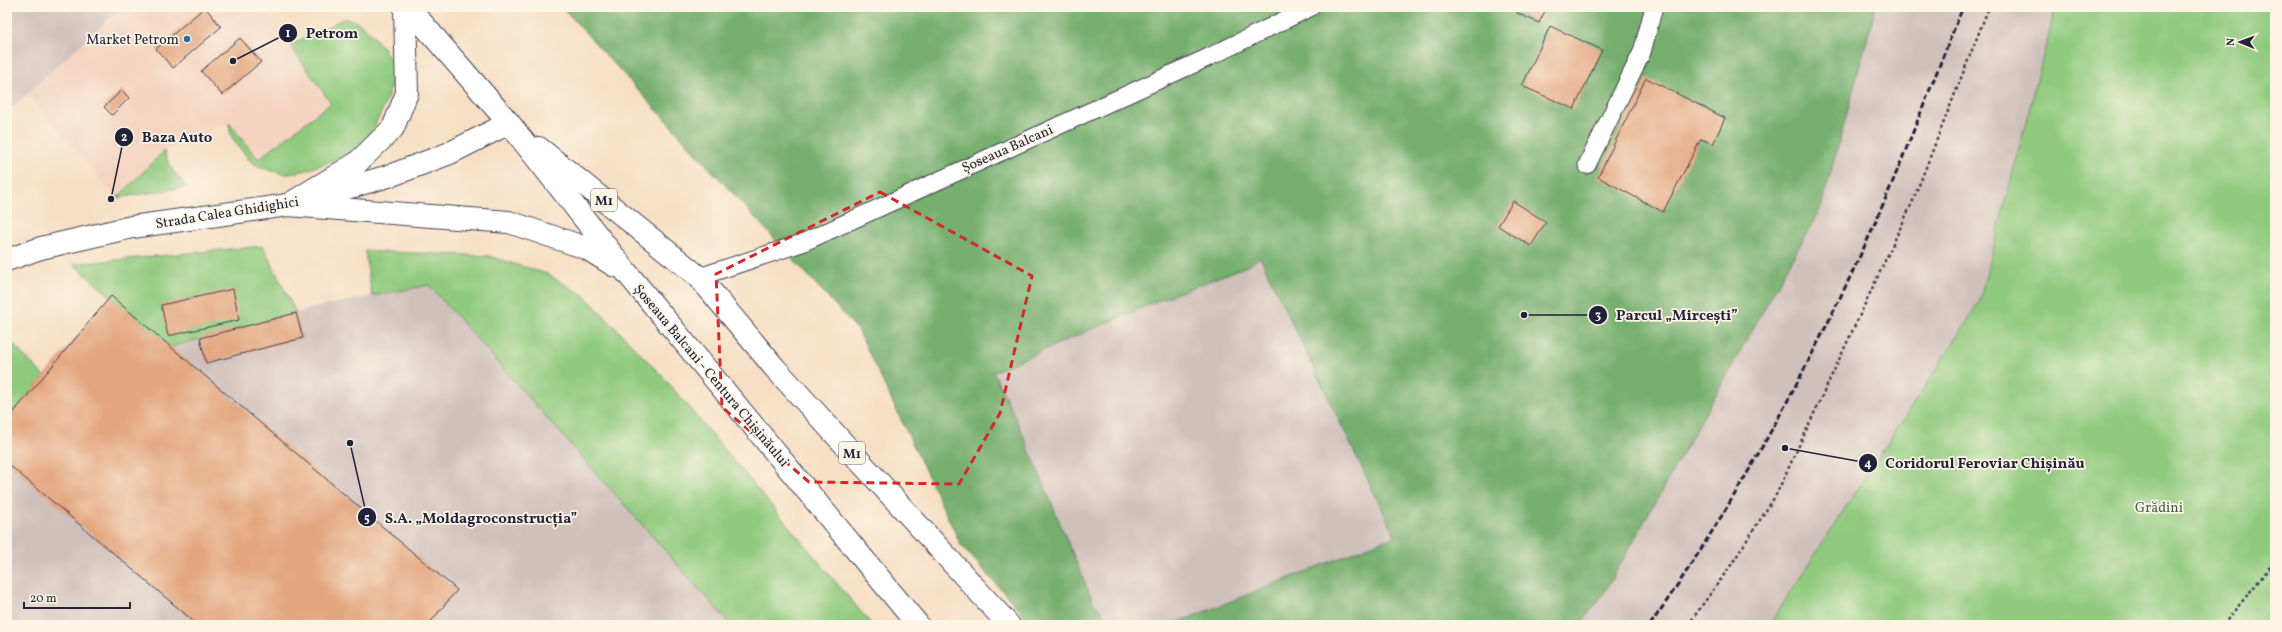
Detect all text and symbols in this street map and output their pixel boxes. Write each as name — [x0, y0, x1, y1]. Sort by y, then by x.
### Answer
callout: Petrom — [278, 19, 366, 46]
north arrow — [2220, 22, 2260, 62]
text: Petrom — [306, 24, 359, 45]
text: 1 — [286, 26, 291, 42]
place label: Market Petrom — [86, 31, 179, 50]
marker: Market Petrom — [182, 34, 192, 44]
text: N — [2224, 38, 2239, 46]
street label: Șoseaua Balcani — [959, 121, 1056, 178]
callout: Baza Auto — [114, 124, 220, 151]
text: Baza Auto — [142, 128, 213, 149]
text: 2 — [121, 130, 127, 146]
road number: M1 — [591, 189, 617, 211]
street label: Strada Calea Ghidighici — [154, 193, 300, 234]
street label: Șoseaua Balcani - Centura Chișinăului — [629, 281, 793, 471]
callout: Parcul „Mircești” — [1588, 301, 1746, 328]
text: Parcul „Mircești” — [1616, 306, 1738, 327]
text: 3 — [1595, 308, 1601, 324]
road number: M1 — [839, 442, 865, 464]
callout: Coridorul Feroviar Chișinău — [1858, 449, 2093, 476]
text: Coridorul Feroviar Chișinău — [1885, 454, 2085, 475]
text: 4 — [1864, 456, 1872, 472]
park label: Grădini — [2135, 499, 2183, 518]
callout: S.A. „Moldagroconstrucția” — [357, 504, 585, 531]
text: S.A. „Moldagroconstrucția” — [385, 509, 577, 530]
text: 5 — [364, 511, 370, 527]
scale bar — [24, 584, 130, 610]
text: 20 m — [30, 591, 57, 607]

